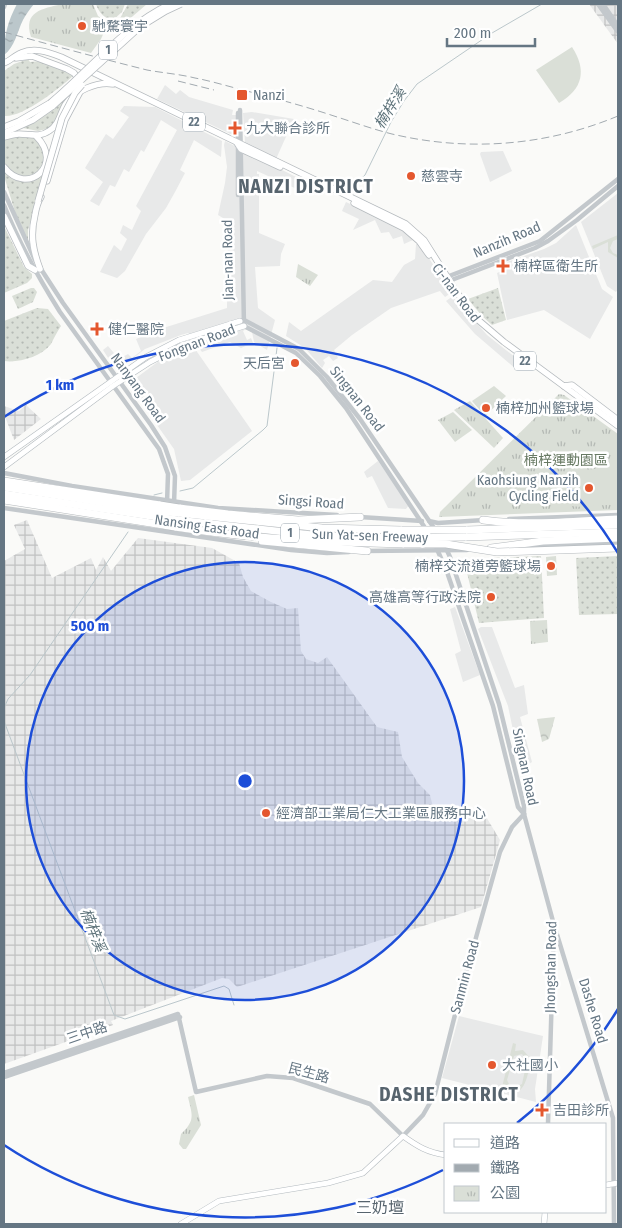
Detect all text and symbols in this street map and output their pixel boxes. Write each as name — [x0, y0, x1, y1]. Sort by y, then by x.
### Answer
scale bar — [447, 15, 534, 47]
place label: 馳騖寰宇 — [92, 18, 148, 35]
marker: 馳騖寰宇 — [76, 20, 88, 32]
text: 200 m — [454, 24, 491, 42]
road number: 1 — [99, 40, 117, 60]
water label: 楠梓溪 — [370, 82, 411, 132]
place label: Nanzi — [253, 87, 285, 104]
marker: Nanzi — [235, 88, 249, 102]
road number: 22 — [183, 112, 205, 132]
place label: 九大聯合診所 — [246, 120, 330, 137]
marker: 九大聯合診所 — [228, 121, 242, 135]
place label: 慈雲寺 — [421, 168, 463, 185]
marker: 慈雲寺 — [405, 170, 417, 182]
district label: NANZI DISTRICT — [238, 175, 374, 198]
street label: Nanzih Road — [471, 218, 543, 262]
street label: Jian-nan Road — [219, 220, 237, 300]
place label: 楠梓區衛生所 — [514, 258, 598, 275]
marker: 楠梓區衛生所 — [496, 259, 510, 273]
street label: Ci-nan Road — [428, 260, 484, 326]
place label: 健仁醫院 — [108, 321, 164, 338]
street label: Fongnan Road — [156, 321, 238, 365]
marker: 健仁醫院 — [90, 322, 104, 336]
street label: Nanyang Road — [107, 350, 169, 426]
road number: 22 — [514, 352, 536, 371]
place label: 天后宮 — [243, 355, 285, 372]
marker: 天后宮 — [289, 357, 301, 369]
street label: Singnan Road — [326, 363, 388, 435]
text: 1 km — [46, 376, 74, 394]
place label: 楠梓加州籃球場 — [496, 400, 594, 417]
marker: 楠梓加州籃球場 — [480, 402, 492, 414]
park label: 楠梓運動園區 — [524, 452, 608, 469]
place label: Kaohsiung Nanzih Cycling Field — [477, 472, 579, 505]
marker: Kaohsiung Nanzih Cycling Field — [583, 482, 595, 494]
street label: Singsi Road — [277, 491, 345, 513]
street label: Nansing East Road — [154, 511, 260, 543]
road number: 1 — [281, 524, 299, 542]
street label: Sun Yat-sen Freeway — [312, 525, 429, 547]
place label: 楠梓交流道旁籃球場 — [415, 558, 541, 575]
marker: 楠梓交流道旁籃球場 — [545, 560, 557, 572]
place label: 高雄高等行政法院 — [369, 589, 481, 606]
marker: 高雄高等行政法院 — [485, 591, 497, 603]
text: 500 m — [71, 617, 109, 635]
street label: Singnan Road — [509, 727, 541, 807]
centre of rings — [236, 772, 254, 790]
place label: 經濟部工業局仁大工業區服務中心 — [276, 805, 486, 822]
marker: 經濟部工業局仁大工業區服務中心 — [260, 807, 272, 819]
water label: 楠梓溪 — [77, 906, 110, 956]
street label: Jhongshan Road — [542, 921, 560, 1013]
street label: Sanmin Road — [447, 938, 483, 1016]
street label: Dashe Road — [575, 976, 611, 1046]
street label: 三中路 — [64, 1018, 110, 1048]
place label: 大社國小 — [502, 1057, 558, 1074]
street label: 民生路 — [287, 1059, 331, 1087]
marker: 大社國小 — [486, 1059, 498, 1071]
district label: DASHE DISTRICT — [379, 1083, 519, 1106]
place label: 吉田診所 — [553, 1102, 609, 1119]
marker: 吉田診所 — [535, 1103, 549, 1117]
legend — [444, 1123, 607, 1213]
text: 道路 — [490, 1134, 520, 1152]
text: 鐵路 — [490, 1159, 520, 1177]
text: 公園 — [490, 1184, 520, 1202]
district label: 三奶壇 — [356, 1198, 404, 1217]

